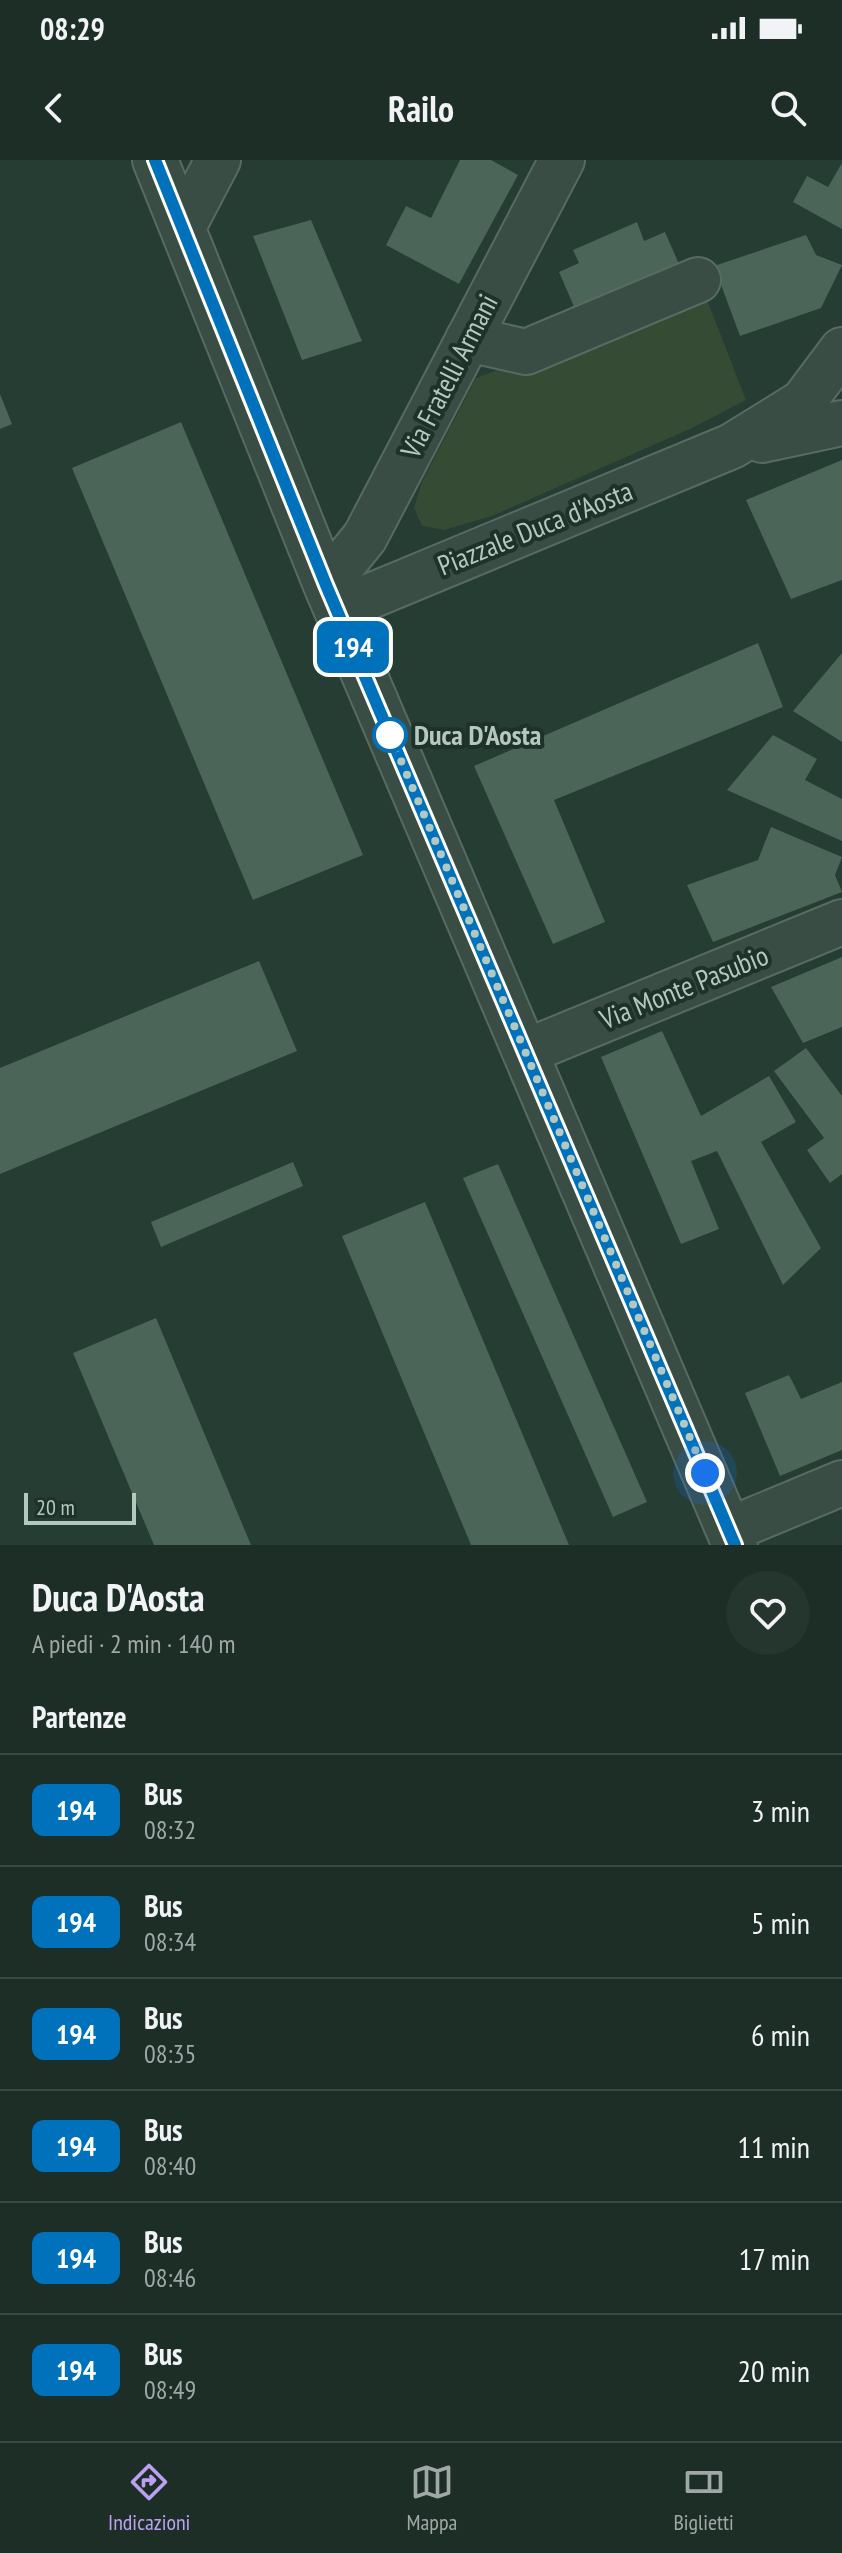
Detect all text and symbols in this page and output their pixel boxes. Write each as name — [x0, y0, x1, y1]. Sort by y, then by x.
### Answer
text: 08:29 — [40, 9, 105, 48]
text: Railo — [388, 85, 454, 132]
icon: back — [32, 86, 76, 130]
icon: search — [766, 86, 810, 130]
street label: Via Fratelli Armani — [391, 288, 506, 465]
street label: Piazzale Duca d'Aosta — [432, 472, 638, 583]
line badge: 194 — [307, 621, 399, 673]
text: 194 — [333, 628, 373, 665]
place label: Duca D'Aosta — [414, 716, 541, 753]
marker: Duca D'Aosta — [373, 718, 407, 752]
street label: Via Monte Pasubio — [593, 936, 773, 1037]
your location — [685, 1453, 725, 1493]
scale bar — [24, 1489, 136, 1525]
text: 20 m — [36, 1493, 75, 1521]
button: heart — [726, 1571, 810, 1655]
text: Duca D'Aosta — [32, 1572, 205, 1621]
text: A piedi · 2 min · 140 m — [32, 1627, 235, 1660]
text: Partenze — [32, 1697, 127, 1736]
text: Bus — [144, 1774, 183, 1813]
text: 194 — [56, 1791, 96, 1828]
text: 3 min — [751, 1791, 810, 1830]
text: 08:32 — [144, 1813, 196, 1846]
text: Bus — [144, 1886, 183, 1925]
text: 194 — [56, 1903, 96, 1940]
text: 5 min — [751, 1903, 810, 1942]
text: 08:34 — [144, 1925, 196, 1958]
text: Bus — [144, 1998, 183, 2037]
text: 194 — [56, 2015, 96, 2052]
text: 6 min — [751, 2015, 810, 2054]
text: 08:35 — [144, 2037, 196, 2070]
text: Bus — [144, 2110, 183, 2149]
text: 194 — [56, 2127, 96, 2164]
text: 11 min — [737, 2127, 810, 2166]
text: 08:40 — [144, 2149, 196, 2182]
text: Bus — [144, 2222, 183, 2261]
text: 194 — [56, 2239, 96, 2276]
text: 17 min — [739, 2239, 810, 2278]
text: 08:46 — [144, 2261, 196, 2294]
text: Bus — [144, 2334, 183, 2373]
text: 194 — [56, 2351, 96, 2388]
text: 20 min — [737, 2351, 810, 2390]
text: 08:49 — [144, 2373, 196, 2406]
tab: Indicazioni — [108, 2460, 190, 2536]
tab: Mappa — [407, 2460, 457, 2536]
tab: Biglietti — [673, 2460, 734, 2536]

